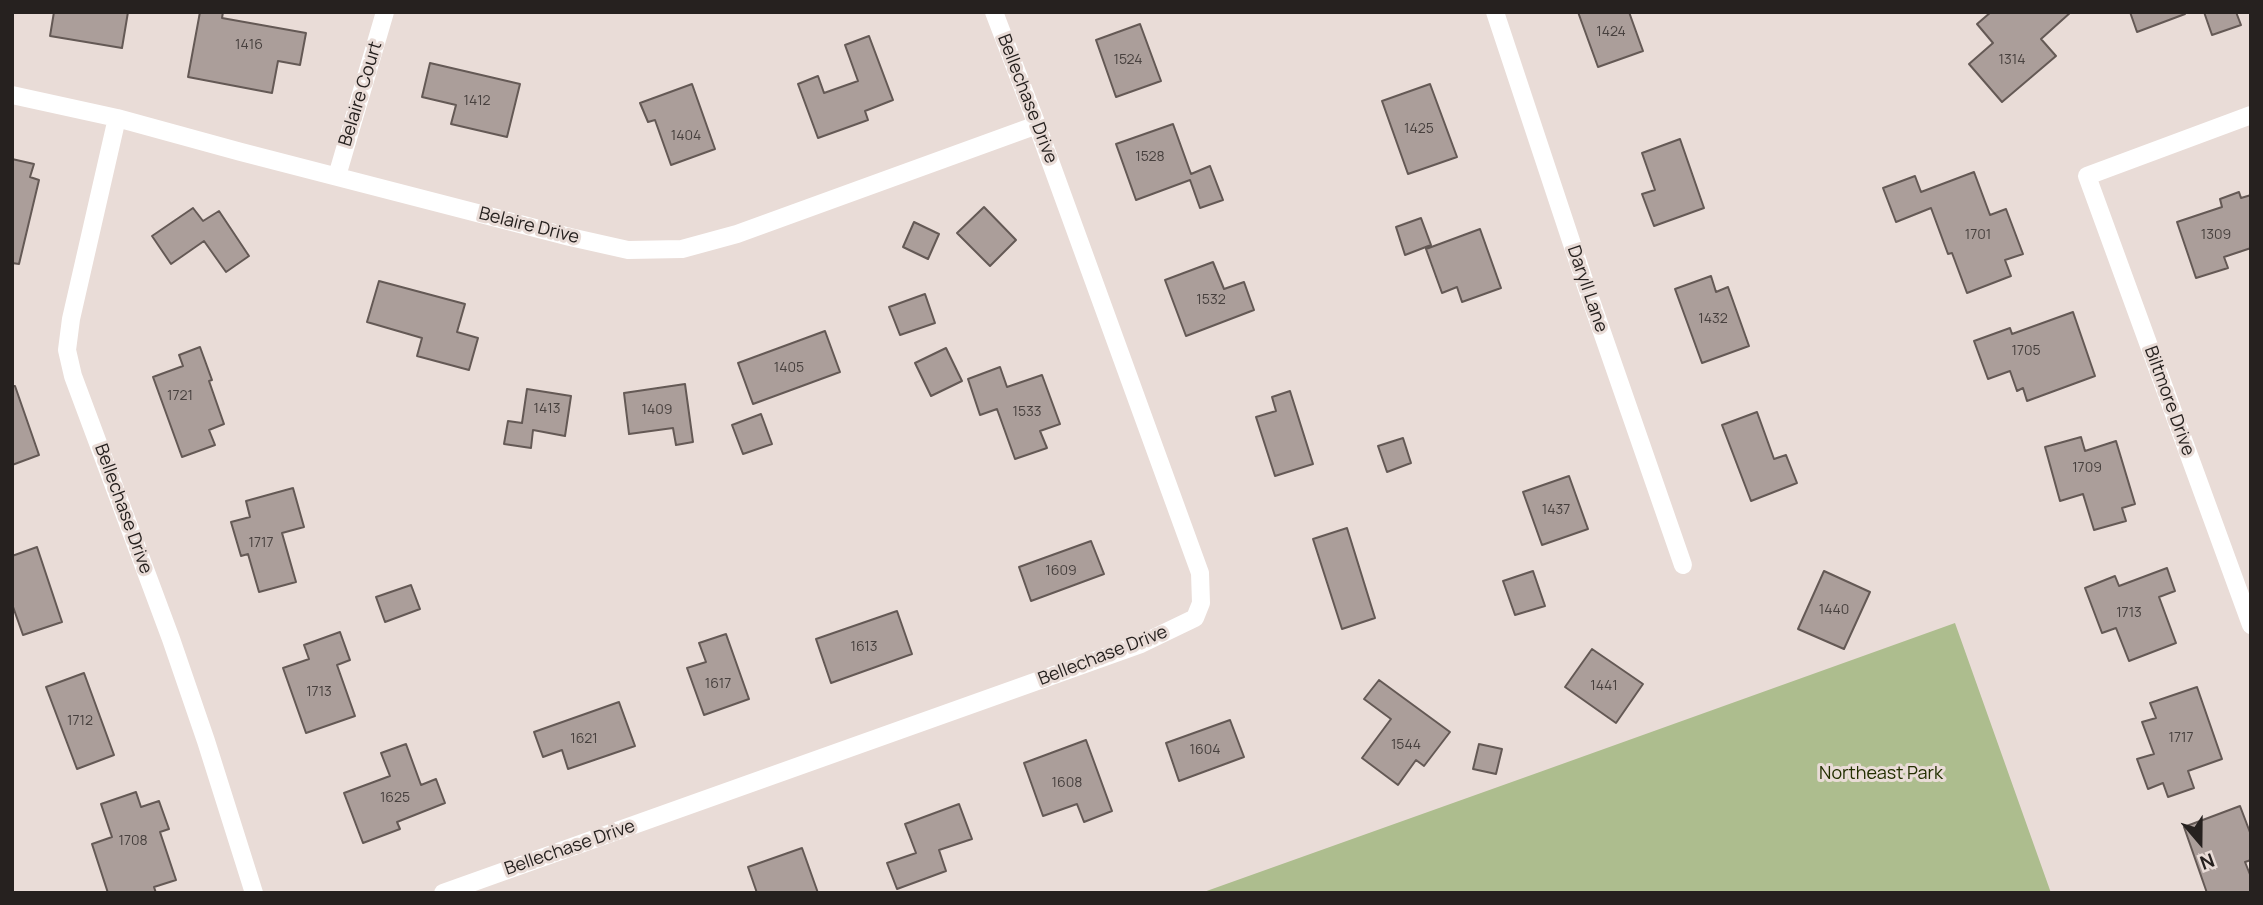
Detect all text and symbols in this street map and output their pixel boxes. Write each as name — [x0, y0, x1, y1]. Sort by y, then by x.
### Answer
house number: 1424 — [1596, 24, 1626, 40]
street label: Bellechase Drive — [992, 31, 1062, 167]
house number: 1416 — [235, 37, 263, 53]
street label: Belaire Court — [335, 39, 387, 149]
house number: 1524 — [1113, 52, 1143, 68]
house number: 1314 — [1999, 52, 2025, 68]
house number: 1412 — [463, 93, 491, 109]
house number: 1425 — [1404, 121, 1434, 137]
house number: 1404 — [671, 128, 701, 144]
house number: 1528 — [1135, 149, 1165, 165]
street label: Belaire Drive — [477, 203, 581, 249]
house number: 1701 — [1965, 227, 1991, 243]
house number: 1309 — [2201, 227, 2231, 243]
street label: Daryll Lane — [1562, 243, 1612, 335]
house number: 1532 — [1196, 292, 1226, 308]
house number: 1432 — [1698, 311, 1728, 327]
house number: 1705 — [2011, 343, 2041, 359]
street label: Biltmore Drive — [2139, 343, 2199, 459]
house number: 1405 — [774, 360, 804, 376]
house number: 1721 — [167, 388, 193, 404]
house number: 1413 — [534, 401, 560, 417]
house number: 1409 — [642, 402, 672, 418]
house number: 1533 — [1012, 404, 1042, 420]
street label: Bellechase Drive — [89, 441, 157, 577]
house number: 1709 — [2072, 460, 2102, 476]
house number: 1437 — [1542, 502, 1570, 518]
house number: 1717 — [249, 535, 273, 551]
house number: 1609 — [1045, 563, 1077, 579]
house number: 1440 — [1819, 602, 1849, 618]
house number: 1713 — [2116, 605, 2142, 621]
street label: Bellechase Drive — [1035, 621, 1171, 691]
house number: 1613 — [850, 639, 878, 655]
house number: 1617 — [705, 676, 731, 692]
house number: 1441 — [1590, 678, 1618, 694]
house number: 1713 — [306, 684, 332, 700]
house number: 1712 — [67, 713, 93, 729]
house number: 1717 — [2169, 730, 2193, 746]
house number: 1621 — [570, 731, 598, 747]
house number: 1544 — [1391, 737, 1421, 753]
house number: 1604 — [1190, 742, 1220, 758]
park label: Northeast Park — [1819, 763, 1943, 785]
house number: 1608 — [1052, 775, 1082, 791]
house number: 1625 — [380, 790, 410, 806]
north arrow — [2165, 807, 2235, 877]
street label: Bellechase Drive — [502, 816, 638, 880]
house number: 1708 — [118, 833, 148, 849]
text: N — [2196, 847, 2218, 876]

